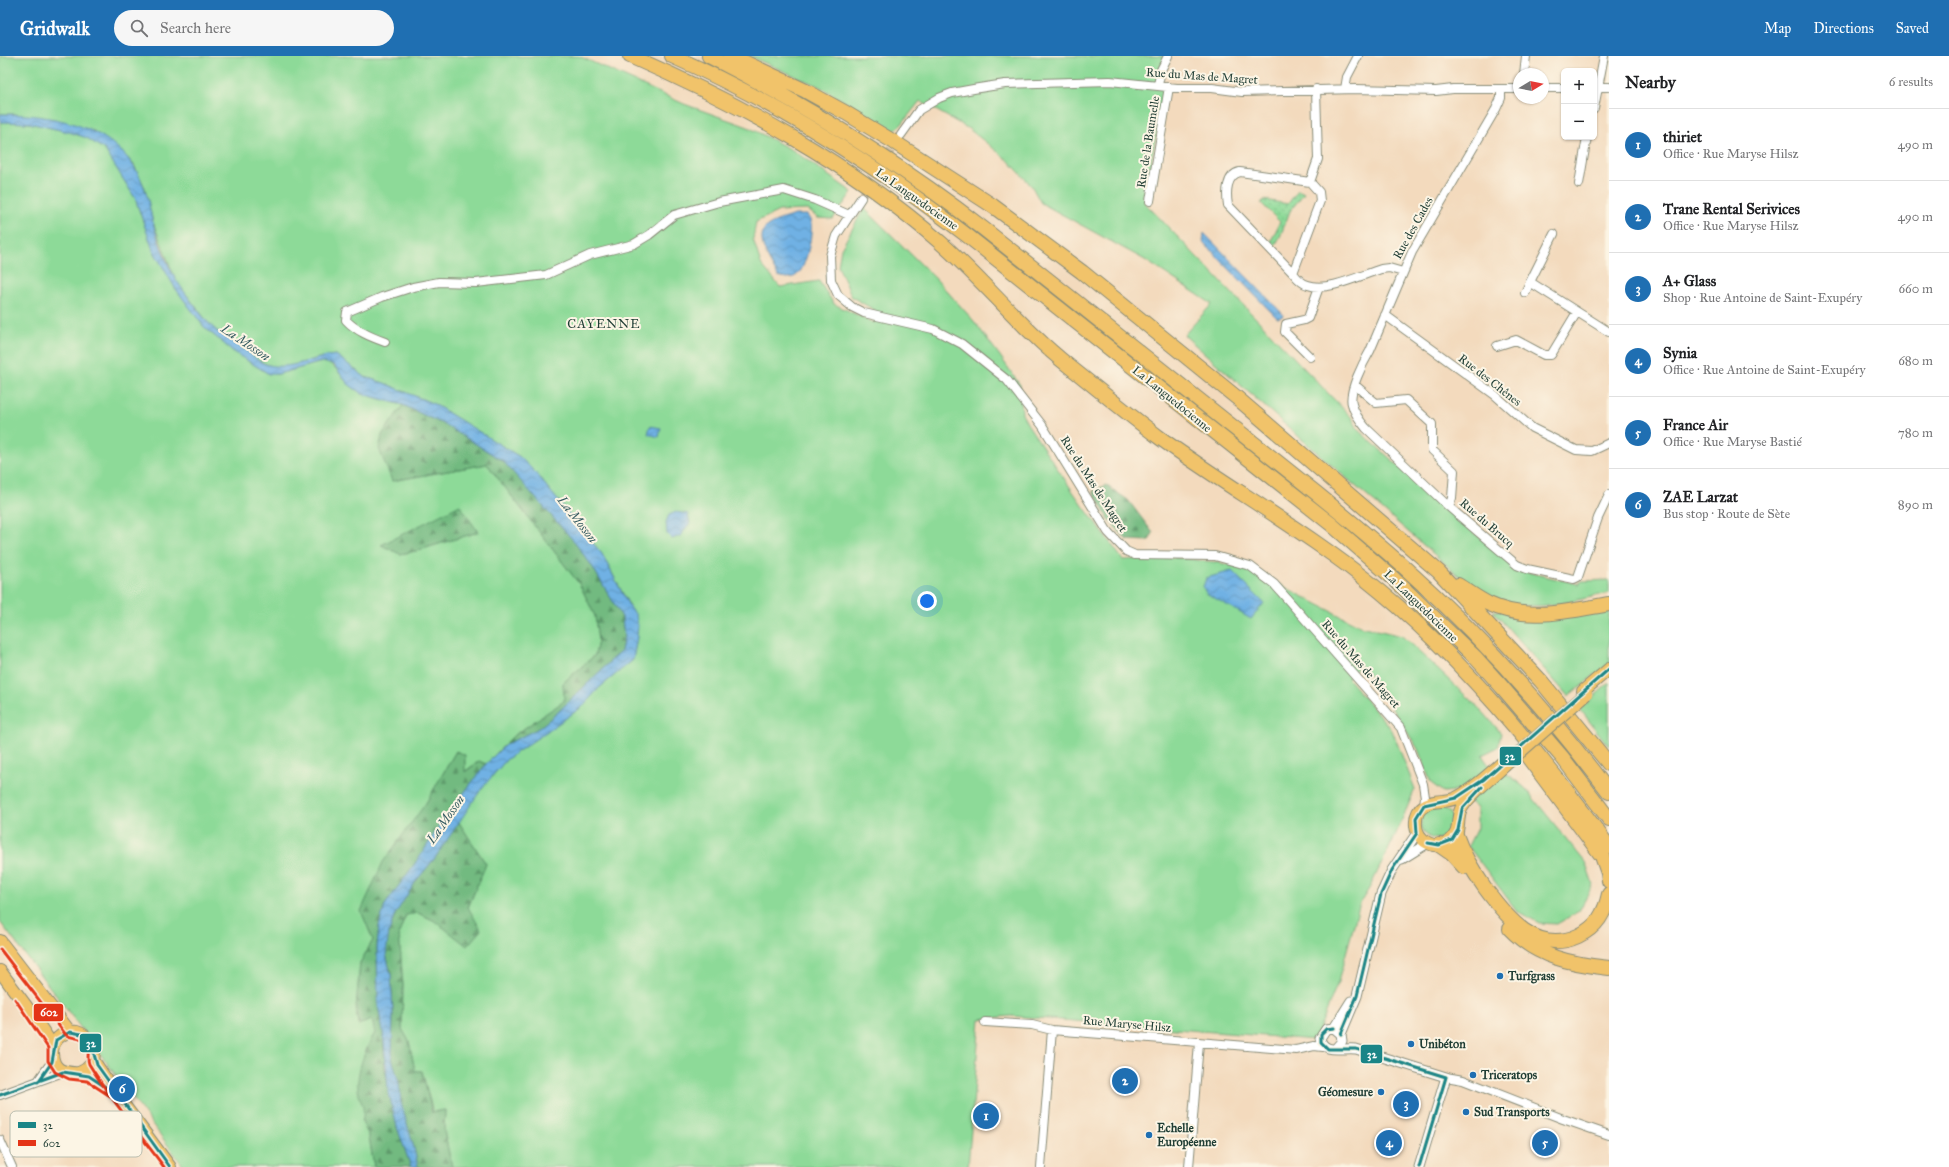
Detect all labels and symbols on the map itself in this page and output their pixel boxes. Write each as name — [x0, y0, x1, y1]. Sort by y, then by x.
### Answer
street label: Rue du Mas de Magret — [1146, 65, 1259, 88]
north arrow — [1513, 68, 1549, 104]
street label: Rue de la Baumelle — [1134, 95, 1162, 189]
street label: La Languedocienne — [872, 165, 961, 234]
street label: Rue des Cades — [1390, 194, 1436, 262]
district label: CAYENNE — [567, 316, 641, 332]
water label: La Mosson — [217, 320, 273, 365]
street label: Rue des Chênes — [1456, 351, 1524, 409]
street label: La Languedocienne — [1129, 363, 1214, 436]
street label: Rue du Mas de Magret — [1057, 433, 1131, 536]
water label: La Mosson — [553, 492, 601, 546]
street label: Rue du Brucq — [1456, 496, 1517, 551]
street label: La Languedocienne — [1380, 567, 1461, 646]
your location — [917, 591, 937, 611]
street label: Rue du Mas de Magret — [1318, 617, 1404, 712]
line badge: 32 — [1499, 746, 1522, 766]
text: 32 — [1505, 750, 1515, 764]
water label: La Mosson — [423, 792, 468, 848]
place label: Turfgrass — [1507, 969, 1556, 984]
marker: Turfgrass — [1495, 971, 1505, 981]
line badge: 602 — [33, 1003, 64, 1022]
text: 602 — [40, 1006, 58, 1019]
street label: Rue Maryse Hilsz — [1082, 1013, 1172, 1035]
line badge: 32 — [79, 1033, 102, 1053]
text: 32 — [86, 1037, 96, 1051]
place label: Unibéton — [1419, 1037, 1466, 1051]
marker: Unibéton — [1406, 1039, 1416, 1049]
line badge: 32 — [1360, 1044, 1383, 1064]
text: 32 — [1367, 1048, 1377, 1062]
pin: 2 — [1112, 1066, 1138, 1096]
place label: Triceratops — [1480, 1068, 1538, 1083]
marker: Triceratops — [1468, 1070, 1478, 1080]
pin: 6 — [109, 1074, 135, 1104]
place label: Géomesure — [1318, 1085, 1373, 1099]
marker: Géomesure — [1376, 1087, 1386, 1097]
pin: 3 — [1393, 1089, 1419, 1119]
pin: 1 — [973, 1101, 999, 1131]
place label: Sud Transports — [1474, 1105, 1550, 1120]
marker: Sud Transports — [1461, 1107, 1471, 1117]
legend — [10, 1111, 142, 1157]
text: 32 — [43, 1119, 53, 1132]
place label: Echelle Européenne — [1157, 1121, 1217, 1150]
pin: 4 — [1376, 1128, 1402, 1158]
pin: 5 — [1532, 1128, 1558, 1158]
marker: Echelle Européenne — [1144, 1130, 1154, 1140]
text: 602 — [43, 1137, 61, 1150]

